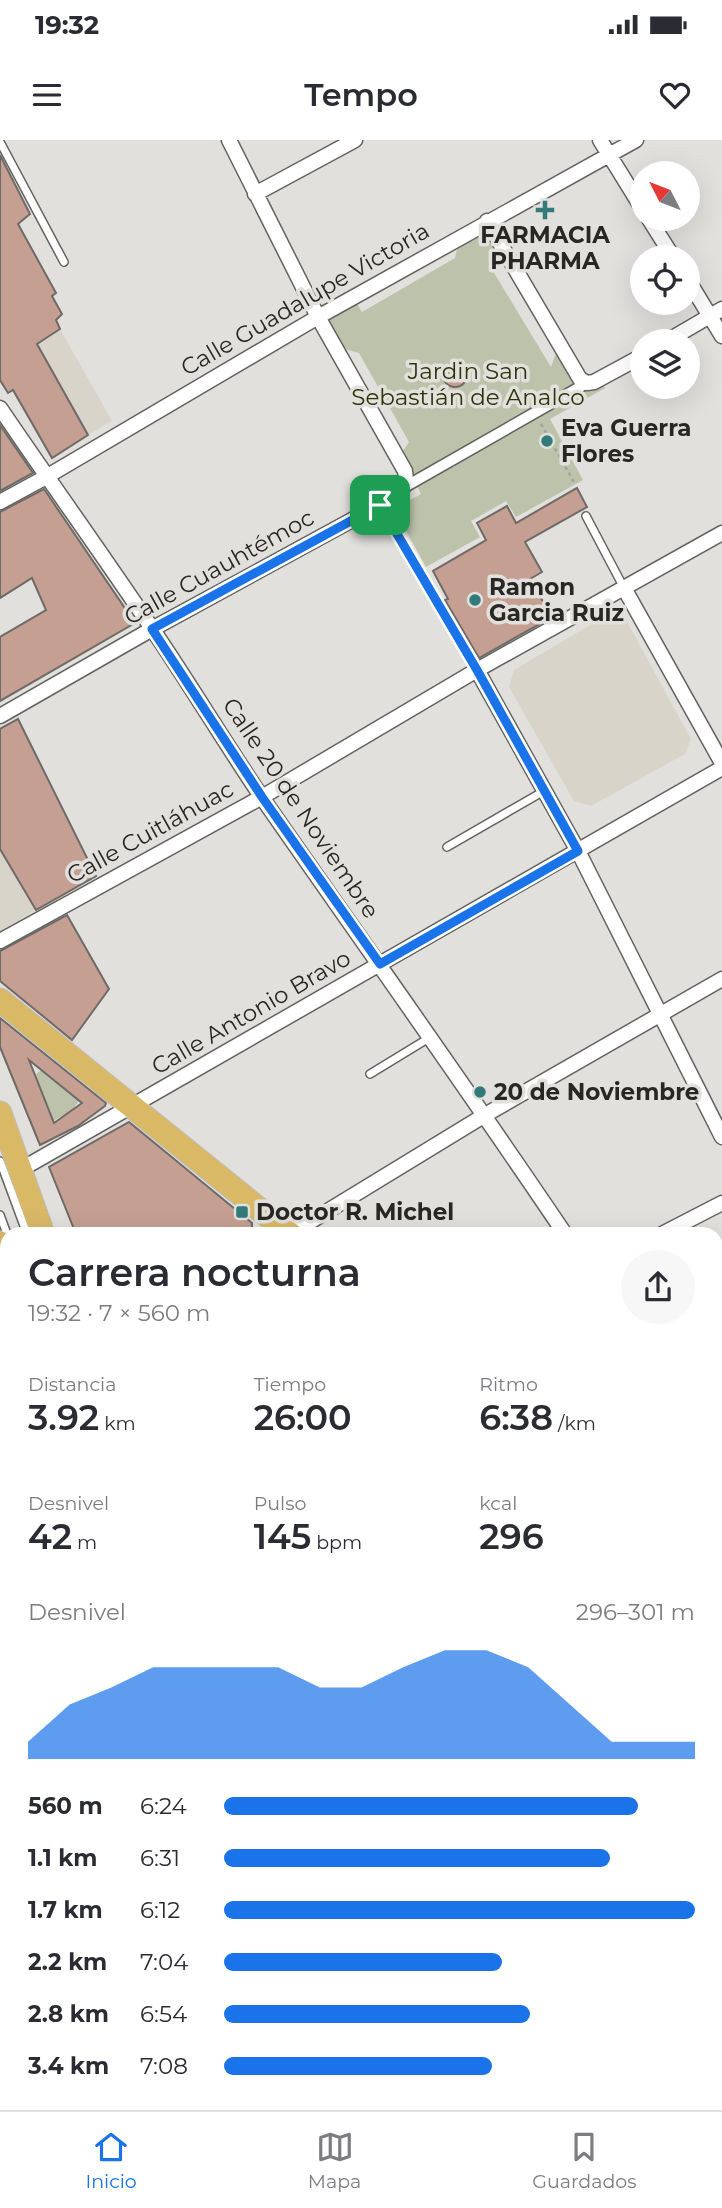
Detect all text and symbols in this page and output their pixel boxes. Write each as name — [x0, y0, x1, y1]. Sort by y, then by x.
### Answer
text: 19:32 — [35, 9, 99, 41]
text: Tempo — [304, 75, 418, 114]
icon: menu — [28, 76, 66, 114]
icon: heart — [656, 76, 694, 114]
north arrow — [630, 161, 700, 231]
map controls — [630, 161, 700, 399]
marker: FARMACIA PHARMA — [537, 202, 553, 218]
street label: Calle Guadalupe Victoria — [176, 216, 434, 382]
place label: FARMACIA PHARMA — [480, 221, 610, 275]
button: locate — [630, 245, 700, 315]
button: layers — [630, 329, 700, 399]
park label: Jardin San Sebastián de Analco — [351, 357, 585, 411]
place label: Eva Guerra Flores — [561, 414, 691, 468]
marker: Eva Guerra Flores — [539, 433, 555, 449]
pin — [350, 475, 410, 535]
icon: arrive — [361, 486, 399, 524]
street label: Calle Cuauhtémoc — [119, 503, 319, 631]
place label: Ramon Garcia Ruiz — [489, 573, 624, 627]
marker: Ramon Garcia Ruiz — [467, 592, 483, 608]
street label: Calle 20 de Noviembre — [217, 692, 385, 924]
street label: Calle Cuitláhuac — [62, 775, 238, 889]
street label: Calle Antonio Bravo — [147, 944, 355, 1080]
place label: 20 de Noviembre — [494, 1078, 699, 1106]
marker: 20 de Noviembre — [472, 1084, 488, 1100]
place label: Doctor R. Michel — [256, 1198, 454, 1226]
marker: Doctor R. Michel — [234, 1204, 250, 1220]
text: Carrera nocturna — [28, 1249, 361, 1296]
button: share — [621, 1250, 695, 1324]
text: 19:32 · 7 × 560 m — [28, 1299, 210, 1327]
text: Distancia — [28, 1373, 116, 1396]
text: Tiempo — [254, 1373, 326, 1396]
text: Ritmo — [479, 1373, 538, 1396]
text: 3.92 — [28, 1396, 99, 1439]
text: 26:00 — [254, 1396, 352, 1439]
text: 6:38 — [479, 1396, 553, 1439]
text: km — [99, 1412, 136, 1435]
text: /km — [553, 1412, 596, 1435]
text: Desnivel — [28, 1492, 109, 1515]
text: Pulso — [254, 1492, 306, 1515]
text: kcal — [479, 1492, 517, 1515]
text: 42 — [28, 1515, 72, 1558]
text: 145 — [254, 1515, 311, 1558]
text: 296 — [479, 1515, 544, 1558]
text: m — [72, 1531, 97, 1554]
text: bpm — [311, 1531, 362, 1554]
text: Desnivel — [28, 1598, 126, 1626]
text: 296–301 m — [576, 1598, 695, 1626]
text: 560 m — [28, 1792, 103, 1820]
text: 6:24 — [140, 1792, 187, 1820]
text: 1.1 km — [28, 1844, 97, 1872]
text: 6:31 — [140, 1844, 180, 1872]
text: 1.7 km — [28, 1896, 103, 1924]
text: 6:12 — [140, 1896, 180, 1924]
text: 2.2 km — [28, 1948, 107, 1976]
text: 7:04 — [140, 1948, 188, 1976]
text: 2.8 km — [28, 2000, 109, 2028]
text: 6:54 — [140, 2000, 187, 2028]
text: 3.4 km — [28, 2052, 109, 2080]
text: 7:08 — [140, 2052, 188, 2080]
tab: Inicio — [86, 2128, 137, 2193]
tab: Mapa — [308, 2128, 361, 2193]
tab: Guardados — [532, 2128, 636, 2193]

